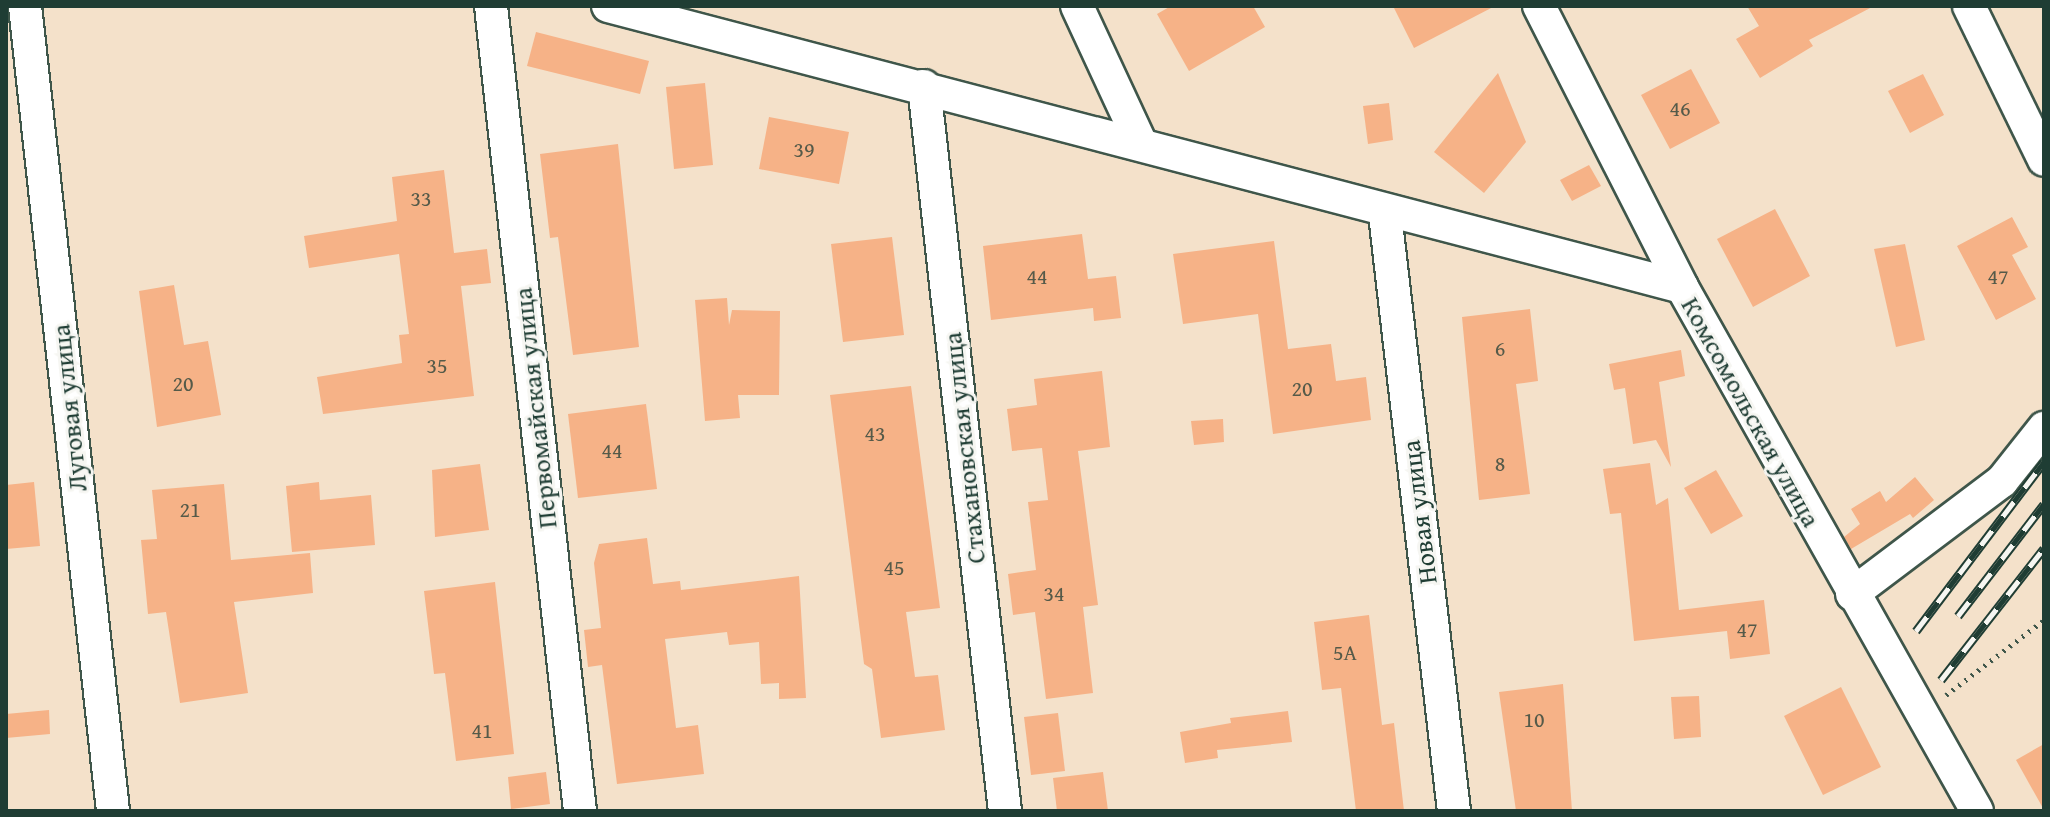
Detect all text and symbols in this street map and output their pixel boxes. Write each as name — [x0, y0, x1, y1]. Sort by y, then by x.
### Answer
house number: 46 — [1669, 96, 1691, 122]
house number: 39 — [793, 137, 815, 163]
house number: 33 — [410, 186, 432, 212]
house number: 44 — [1026, 264, 1048, 290]
house number: 47 — [1987, 264, 2009, 290]
street label: Первомайская улица — [507, 286, 563, 530]
street label: Комсомольская улица — [1675, 292, 1827, 532]
street label: Луговая улица — [45, 323, 93, 493]
street label: Стахановская улица — [936, 331, 992, 565]
house number: 6 — [1495, 336, 1505, 362]
house number: 35 — [426, 353, 448, 379]
house number: 20 — [172, 371, 194, 397]
house number: 20 — [1291, 376, 1313, 402]
house number: 43 — [864, 421, 886, 447]
house number: 44 — [601, 438, 623, 464]
street label: Новая улица — [1395, 438, 1443, 586]
house number: 8 — [1495, 451, 1505, 477]
house number: 21 — [179, 497, 201, 523]
house number: 45 — [883, 555, 905, 581]
house number: 34 — [1043, 581, 1065, 607]
house number: 47 — [1736, 617, 1758, 643]
house number: 5А — [1333, 640, 1357, 666]
house number: 10 — [1523, 707, 1545, 733]
house number: 41 — [471, 718, 493, 744]

